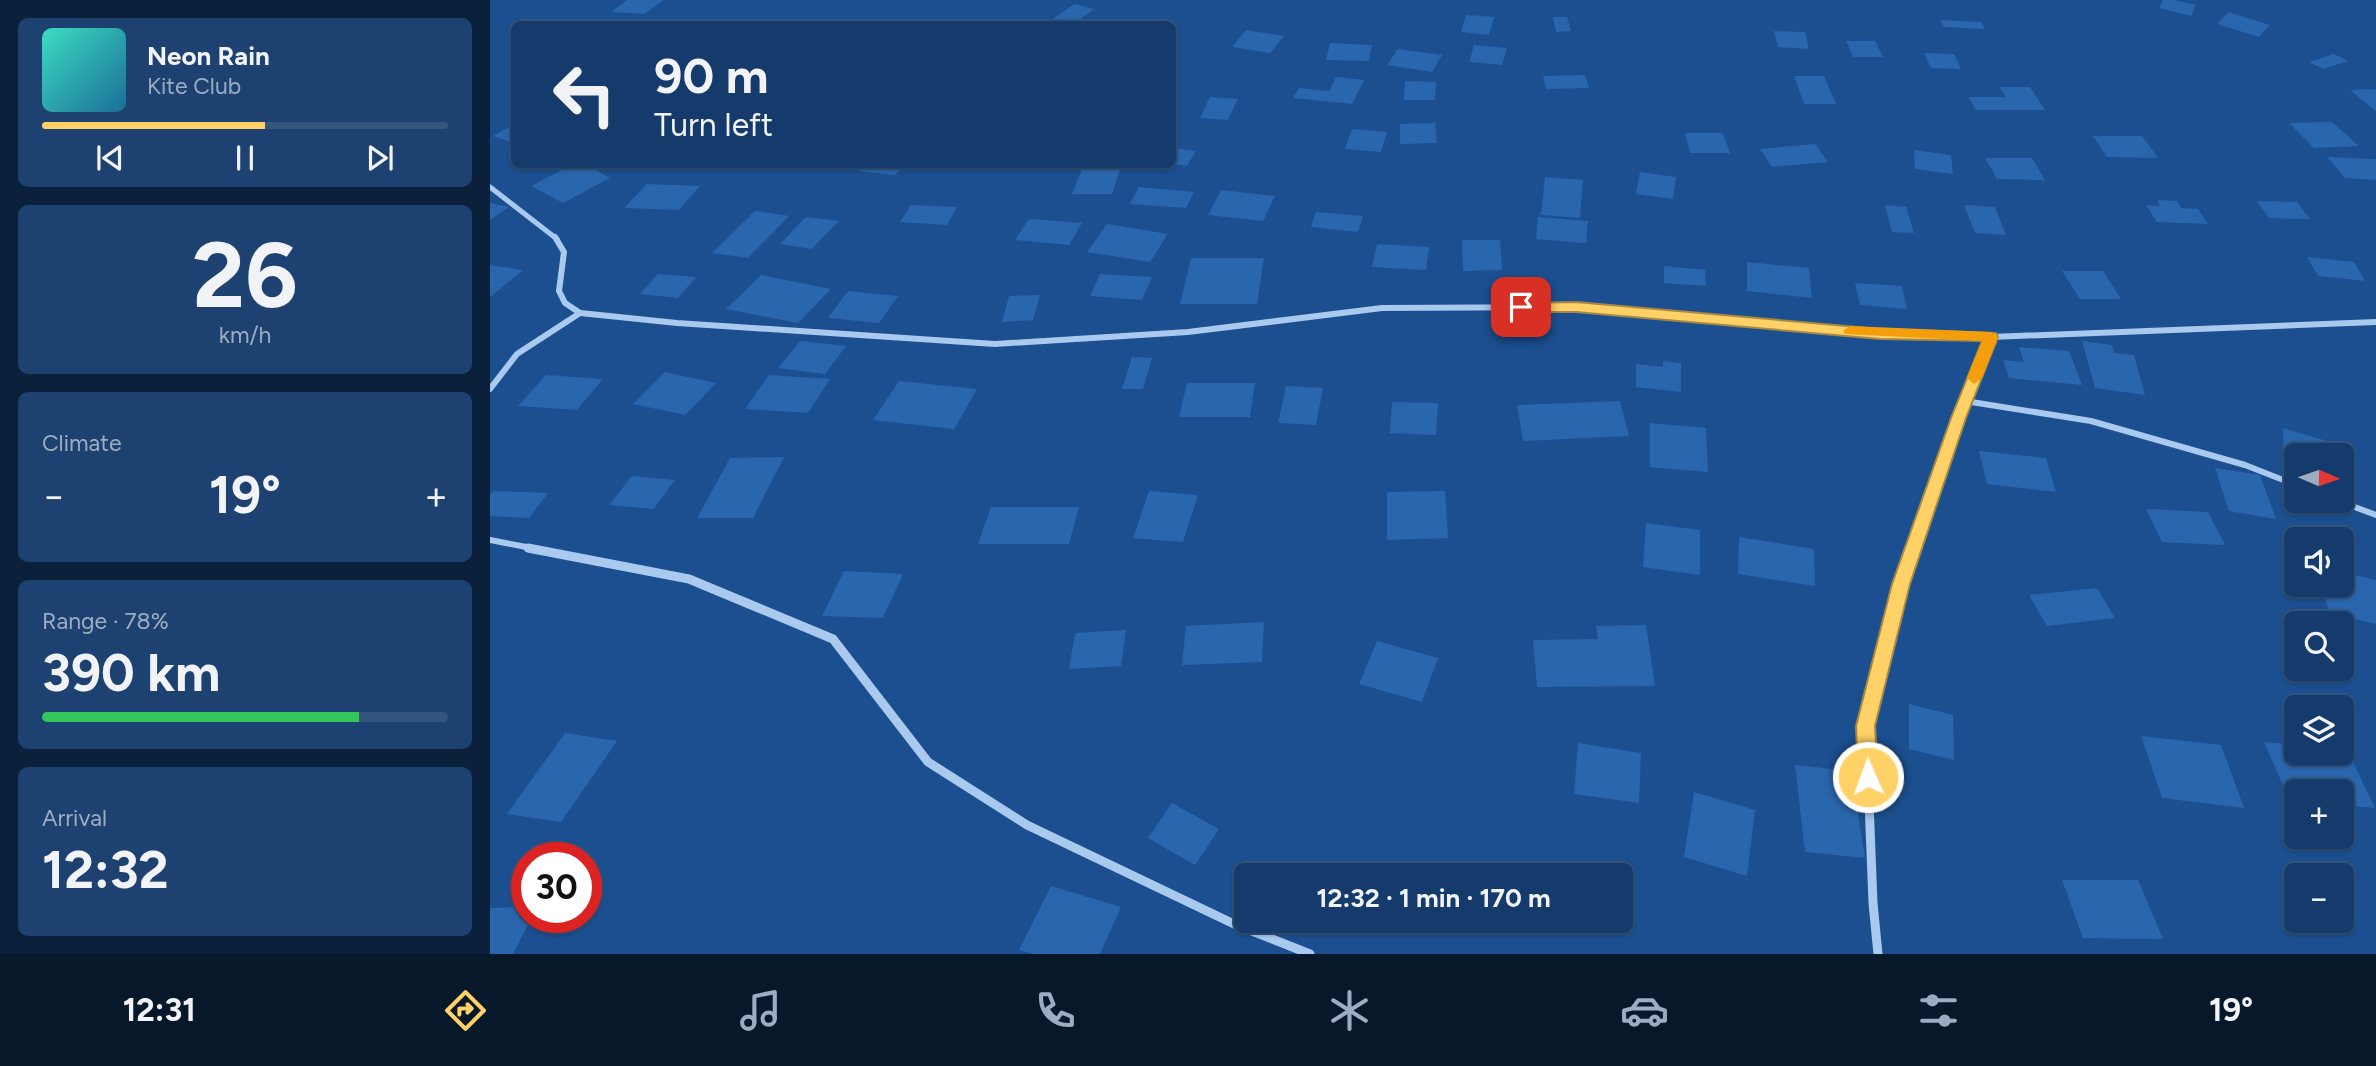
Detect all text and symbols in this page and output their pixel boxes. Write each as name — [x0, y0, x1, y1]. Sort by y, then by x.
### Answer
text: Neon Rain — [147, 40, 270, 72]
text: 90 m — [654, 46, 769, 105]
icon: left — [539, 49, 630, 140]
text: Kite Club — [147, 72, 241, 100]
text: Turn left — [654, 106, 773, 144]
icon: previous — [91, 139, 129, 177]
icon: pause — [226, 139, 264, 177]
icon: next — [361, 139, 399, 177]
text: 26 — [192, 221, 298, 330]
pin — [1491, 277, 1551, 337]
icon: arrive — [1502, 288, 1540, 326]
text: km/h — [219, 321, 271, 349]
text: Climate — [42, 429, 121, 457]
north arrow — [2284, 443, 2354, 513]
map controls — [2284, 443, 2354, 933]
text: 19° — [209, 464, 281, 526]
text: − — [42, 473, 66, 519]
text: + — [424, 473, 448, 519]
button: sound — [2284, 527, 2354, 597]
text: Range · 78% — [42, 607, 169, 635]
button: search — [2284, 611, 2354, 681]
text: 390 km — [42, 642, 220, 704]
button: layers — [2284, 695, 2354, 765]
position arrow — [1831, 740, 1905, 814]
button: + — [2284, 779, 2354, 849]
text: Arrival — [42, 804, 107, 832]
text: 12:32 — [42, 839, 169, 901]
speed limit sign: 30 — [511, 842, 602, 933]
button: − — [2284, 863, 2354, 933]
text: 12:32 · 1 min · 170 m — [1316, 882, 1551, 914]
icon: directions — [441, 986, 490, 1035]
icon: music — [736, 986, 785, 1035]
icon: phone — [1031, 986, 1080, 1035]
icon: climate — [1325, 986, 1374, 1035]
icon: car — [1620, 986, 1669, 1035]
icon: filters — [1914, 986, 1963, 1035]
text: 12:31 — [123, 991, 196, 1029]
text: 19° — [2209, 991, 2253, 1029]

